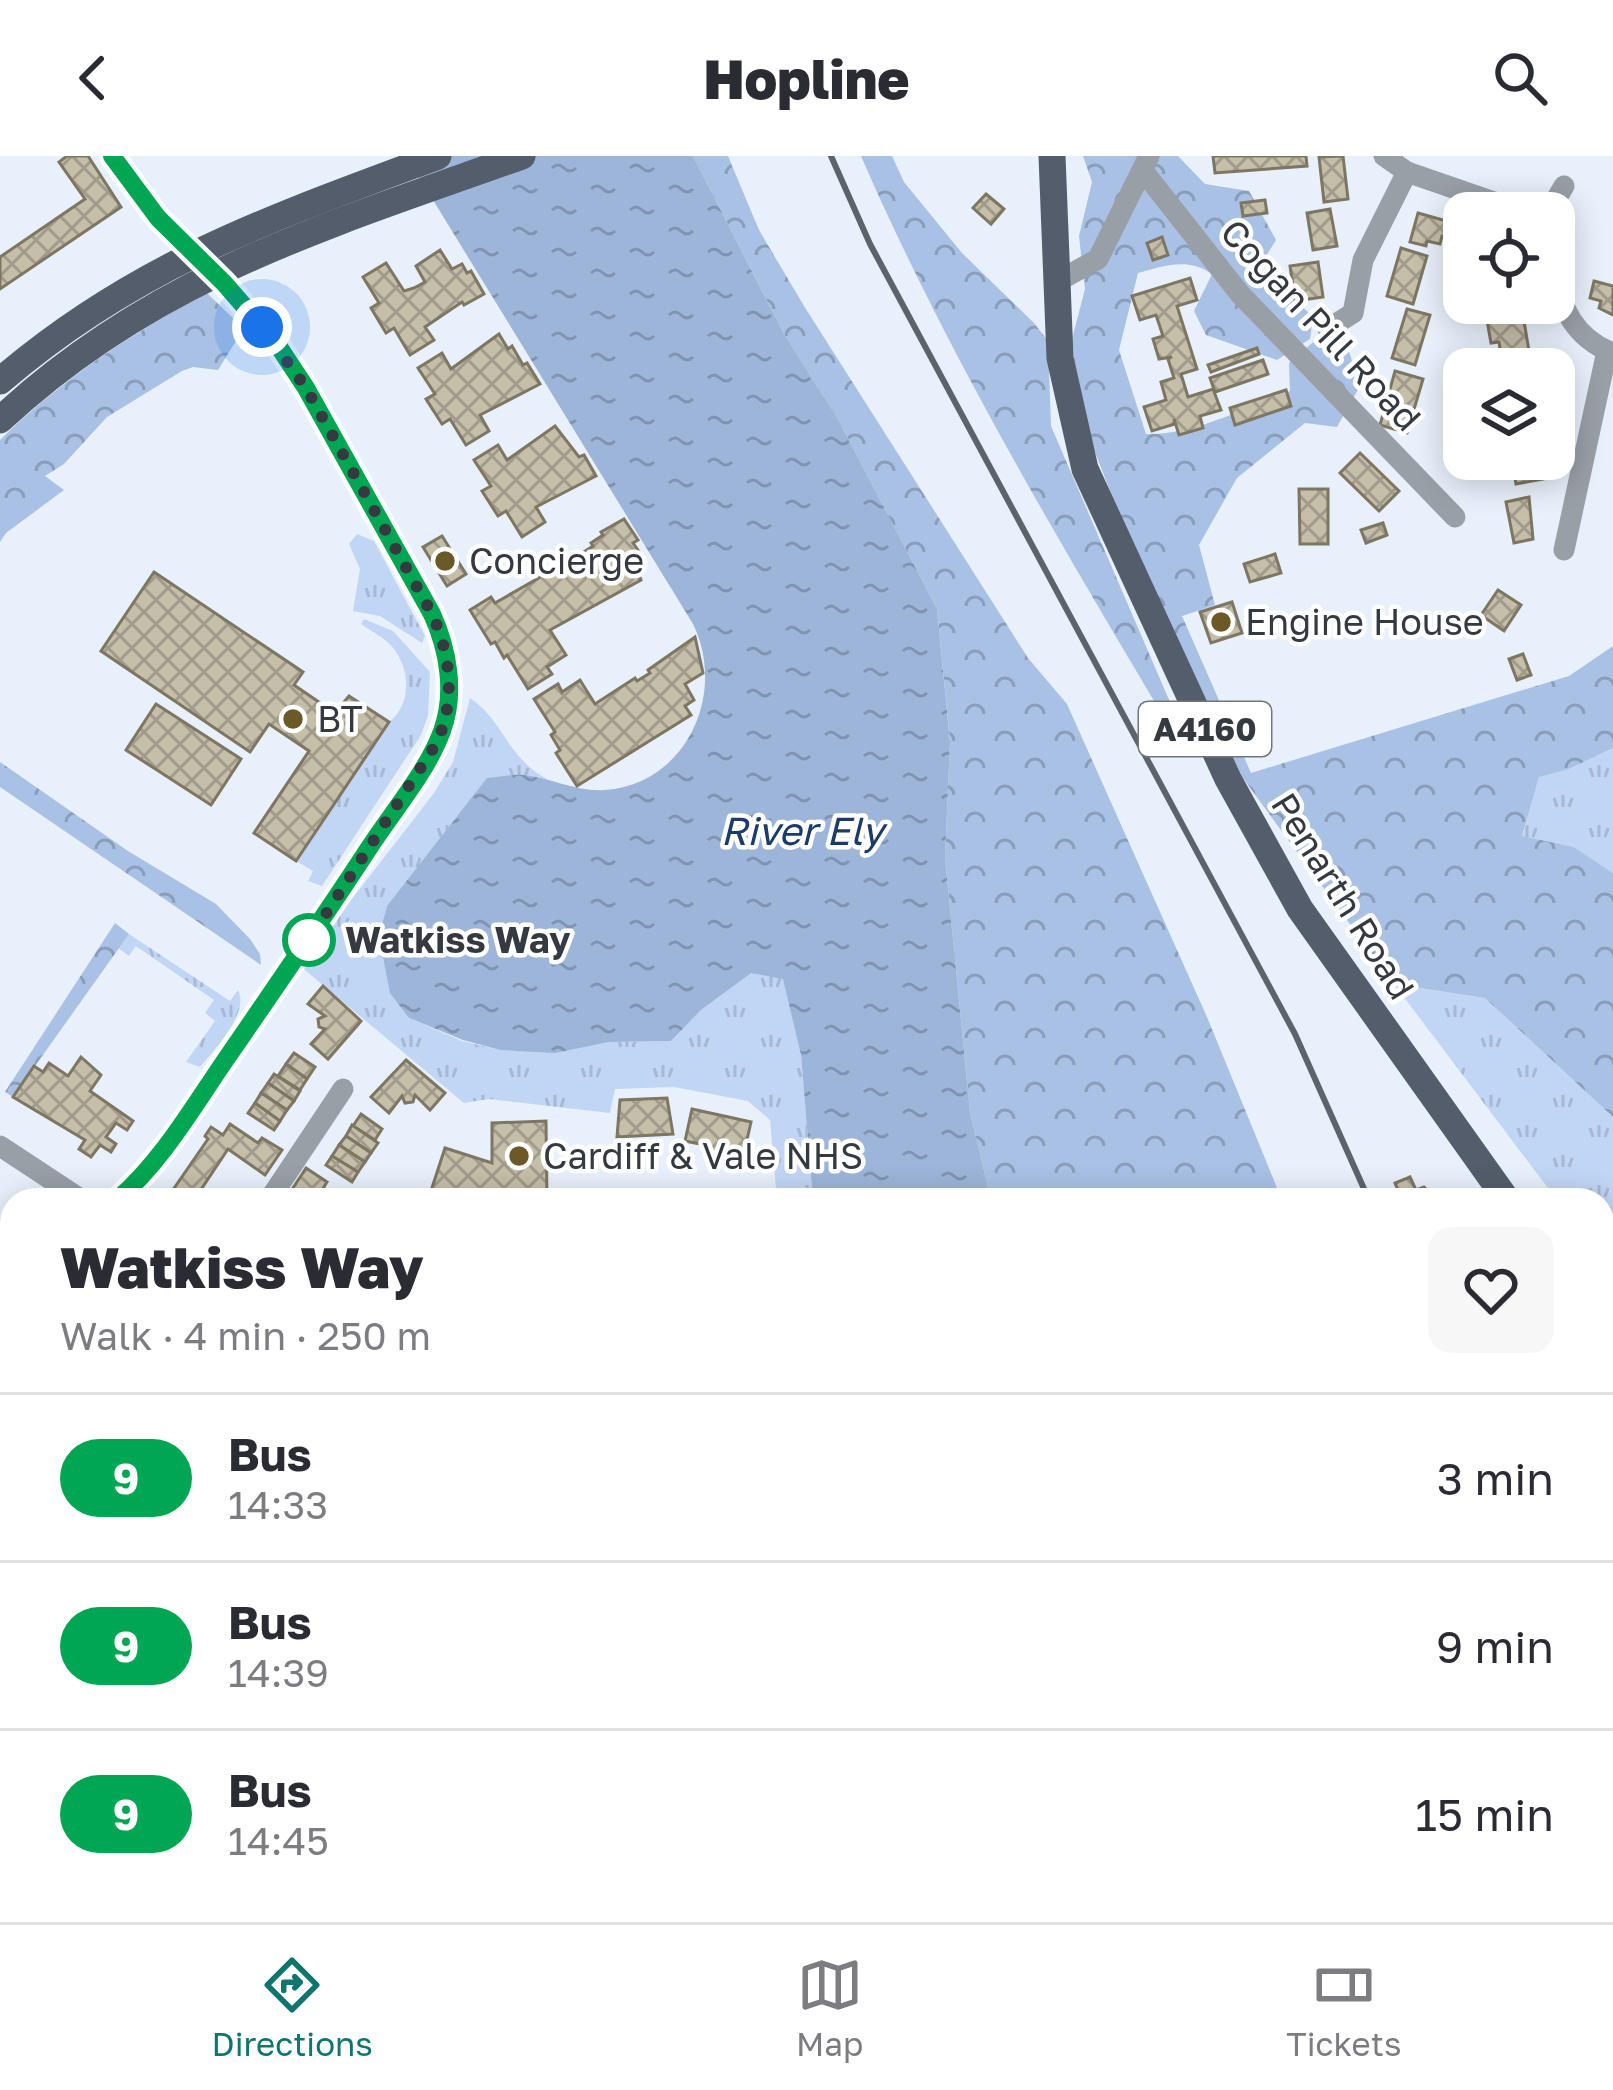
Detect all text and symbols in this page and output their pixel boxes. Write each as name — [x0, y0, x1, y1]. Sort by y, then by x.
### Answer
icon: back — [60, 45, 126, 111]
icon: search — [1487, 45, 1553, 111]
text: Hopline — [704, 46, 909, 111]
map controls — [1443, 192, 1575, 480]
button: locate — [1443, 192, 1575, 324]
street label: Cogan Pill Road — [1212, 210, 1430, 439]
your location — [232, 297, 292, 357]
button: layers — [1443, 348, 1575, 480]
place label: Concierge — [469, 539, 644, 582]
marker: Concierge — [432, 548, 458, 574]
place label: Engine House — [1245, 600, 1484, 643]
marker: Engine House — [1208, 609, 1234, 635]
place label: BT — [317, 697, 363, 740]
road number: A4160 — [1139, 702, 1271, 756]
marker: BT — [280, 706, 306, 732]
street label: Penarth Road — [1263, 785, 1424, 1007]
water label: River Ely — [721, 807, 889, 854]
marker: Watkiss Way — [284, 915, 334, 965]
place label: Watkiss Way — [345, 918, 571, 961]
place label: Cardiff & Vale NHS — [543, 1134, 863, 1177]
marker: Cardiff & Vale NHS — [506, 1143, 532, 1169]
button: heart — [1428, 1227, 1554, 1353]
text: Watkiss Way — [60, 1232, 424, 1301]
text: Walk · 4 min · 250 m — [60, 1312, 431, 1359]
text: Bus — [228, 1427, 312, 1481]
text: 3 min — [1437, 1451, 1554, 1505]
text: 9 — [113, 1453, 139, 1503]
text: 14:33 — [228, 1481, 328, 1528]
text: Bus — [228, 1595, 312, 1649]
text: 9 min — [1436, 1619, 1554, 1673]
text: 9 — [113, 1621, 139, 1671]
text: 14:39 — [228, 1649, 329, 1696]
text: Bus — [228, 1763, 312, 1817]
text: 15 min — [1415, 1787, 1554, 1841]
text: 9 — [113, 1789, 139, 1839]
text: 14:45 — [228, 1817, 329, 1864]
tab: Directions — [212, 1952, 373, 2063]
tab: Map — [796, 1952, 863, 2063]
tab: Tickets — [1286, 1952, 1401, 2063]

